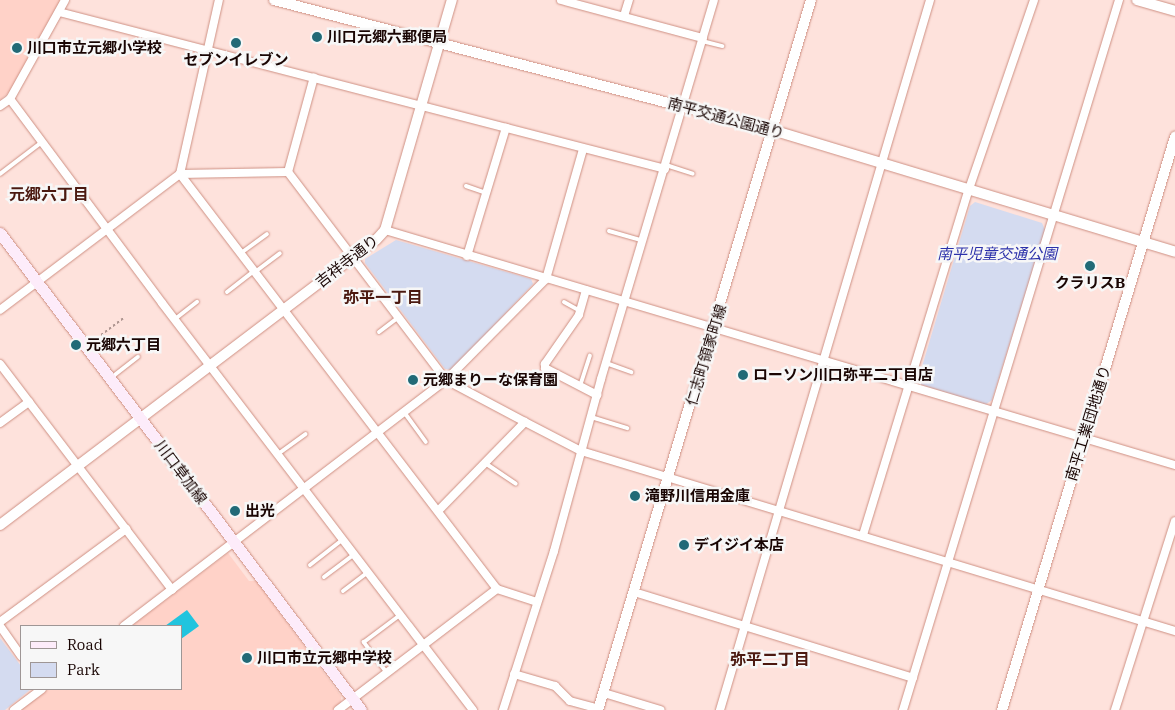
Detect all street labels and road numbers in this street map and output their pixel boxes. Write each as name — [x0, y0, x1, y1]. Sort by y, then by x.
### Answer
street label: 南平交通公園通り — [666, 94, 786, 142]
street label: 吉祥寺通り — [312, 231, 382, 291]
street label: 仁志町領家町線 — [682, 302, 730, 408]
street label: 南平工業団地通り — [1062, 363, 1114, 483]
street label: 川口草加線 — [151, 437, 211, 507]

